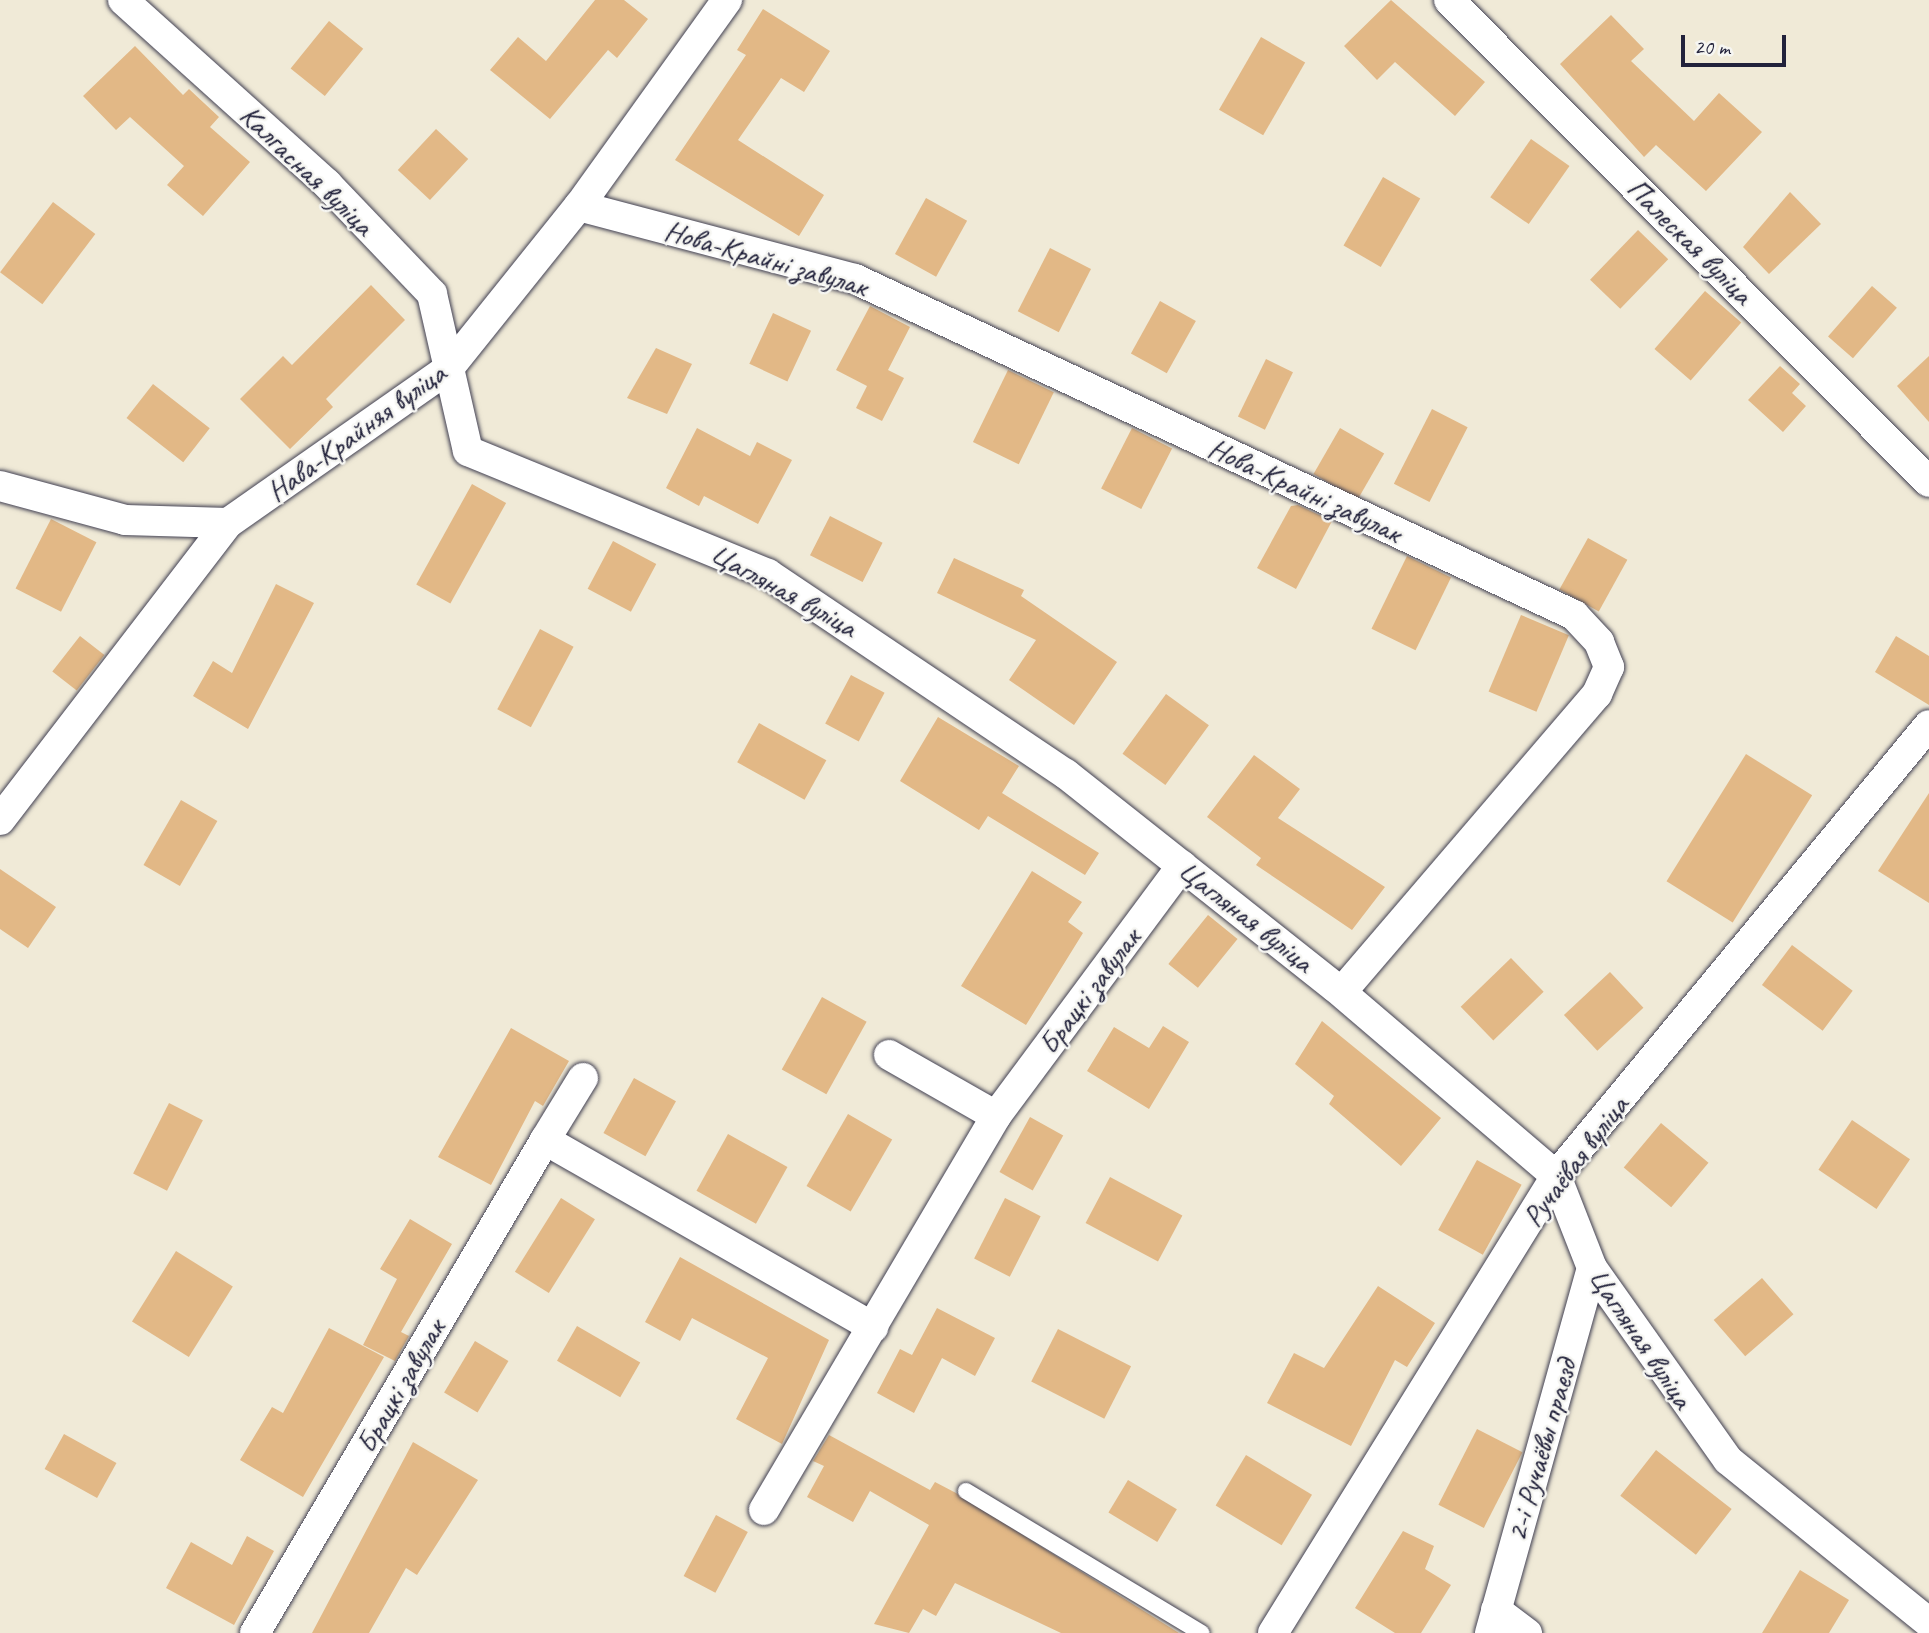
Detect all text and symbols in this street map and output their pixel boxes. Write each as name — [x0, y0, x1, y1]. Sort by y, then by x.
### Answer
scale bar — [1684, 21, 1789, 65]
text: 20 m — [1694, 34, 1730, 60]
street label: Калгасная вуліца — [233, 97, 381, 243]
street label: Палеская вуліца — [1619, 170, 1761, 312]
street label: Нова-Крайні завулак — [661, 212, 871, 304]
street label: Нава-Крайняя вуліца — [260, 355, 452, 509]
street label: Нова-Крайні завулак — [1203, 430, 1407, 550]
street label: Цагляная вуліца — [705, 535, 863, 645]
street label: Цагляная вуліца — [1171, 852, 1321, 980]
street label: Брацкі завулак — [1030, 921, 1148, 1061]
street label: Ручаёвая вуліца — [1514, 1089, 1636, 1233]
street label: Цагляная вуліца — [1581, 1261, 1701, 1415]
street label: Брацкі завулак — [347, 1313, 453, 1459]
street label: 2-і Ручаёвы праезд — [1498, 1355, 1584, 1545]

